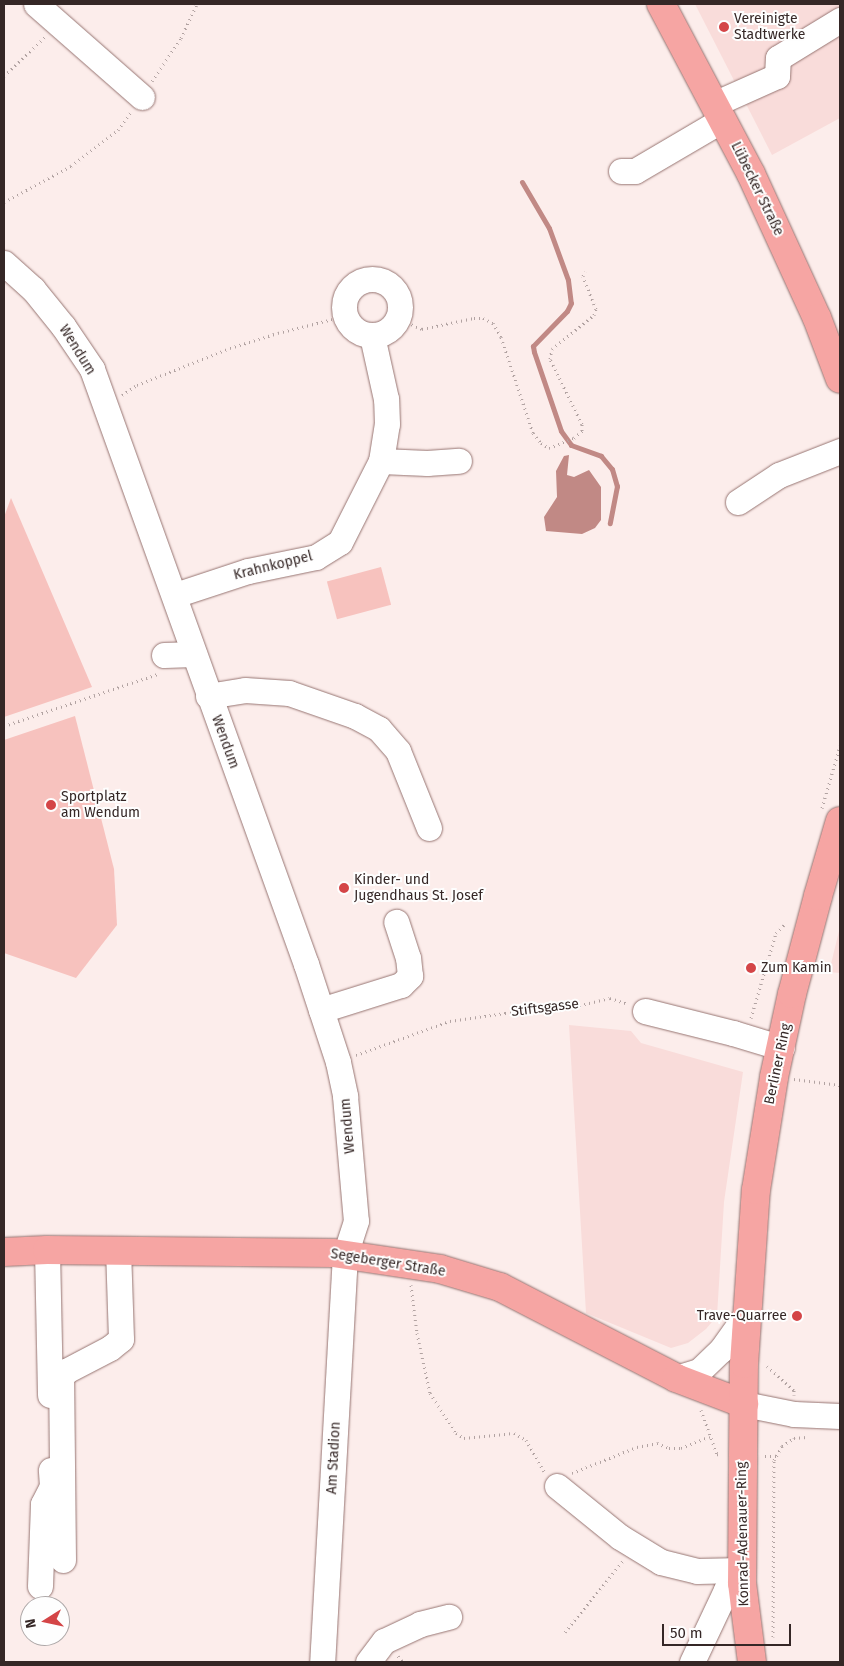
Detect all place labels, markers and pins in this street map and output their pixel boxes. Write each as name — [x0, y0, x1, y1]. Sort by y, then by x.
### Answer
place label: Vereinigte Stadtwerke — [734, 11, 805, 44]
marker: Vereinigte Stadtwerke — [718, 21, 730, 33]
place label: Sportplatz am Wendum — [61, 789, 140, 822]
marker: Sportplatz am Wendum — [45, 799, 57, 811]
place label: Kinder- und Jugendhaus St. Josef — [354, 872, 483, 904]
marker: Kinder- und Jugendhaus St. Josef — [338, 882, 350, 894]
place label: Zum Kamin — [761, 960, 832, 976]
marker: Zum Kamin — [745, 962, 757, 974]
place label: Trave-Quarree — [697, 1308, 787, 1324]
marker: Trave-Quarree — [791, 1310, 803, 1322]

